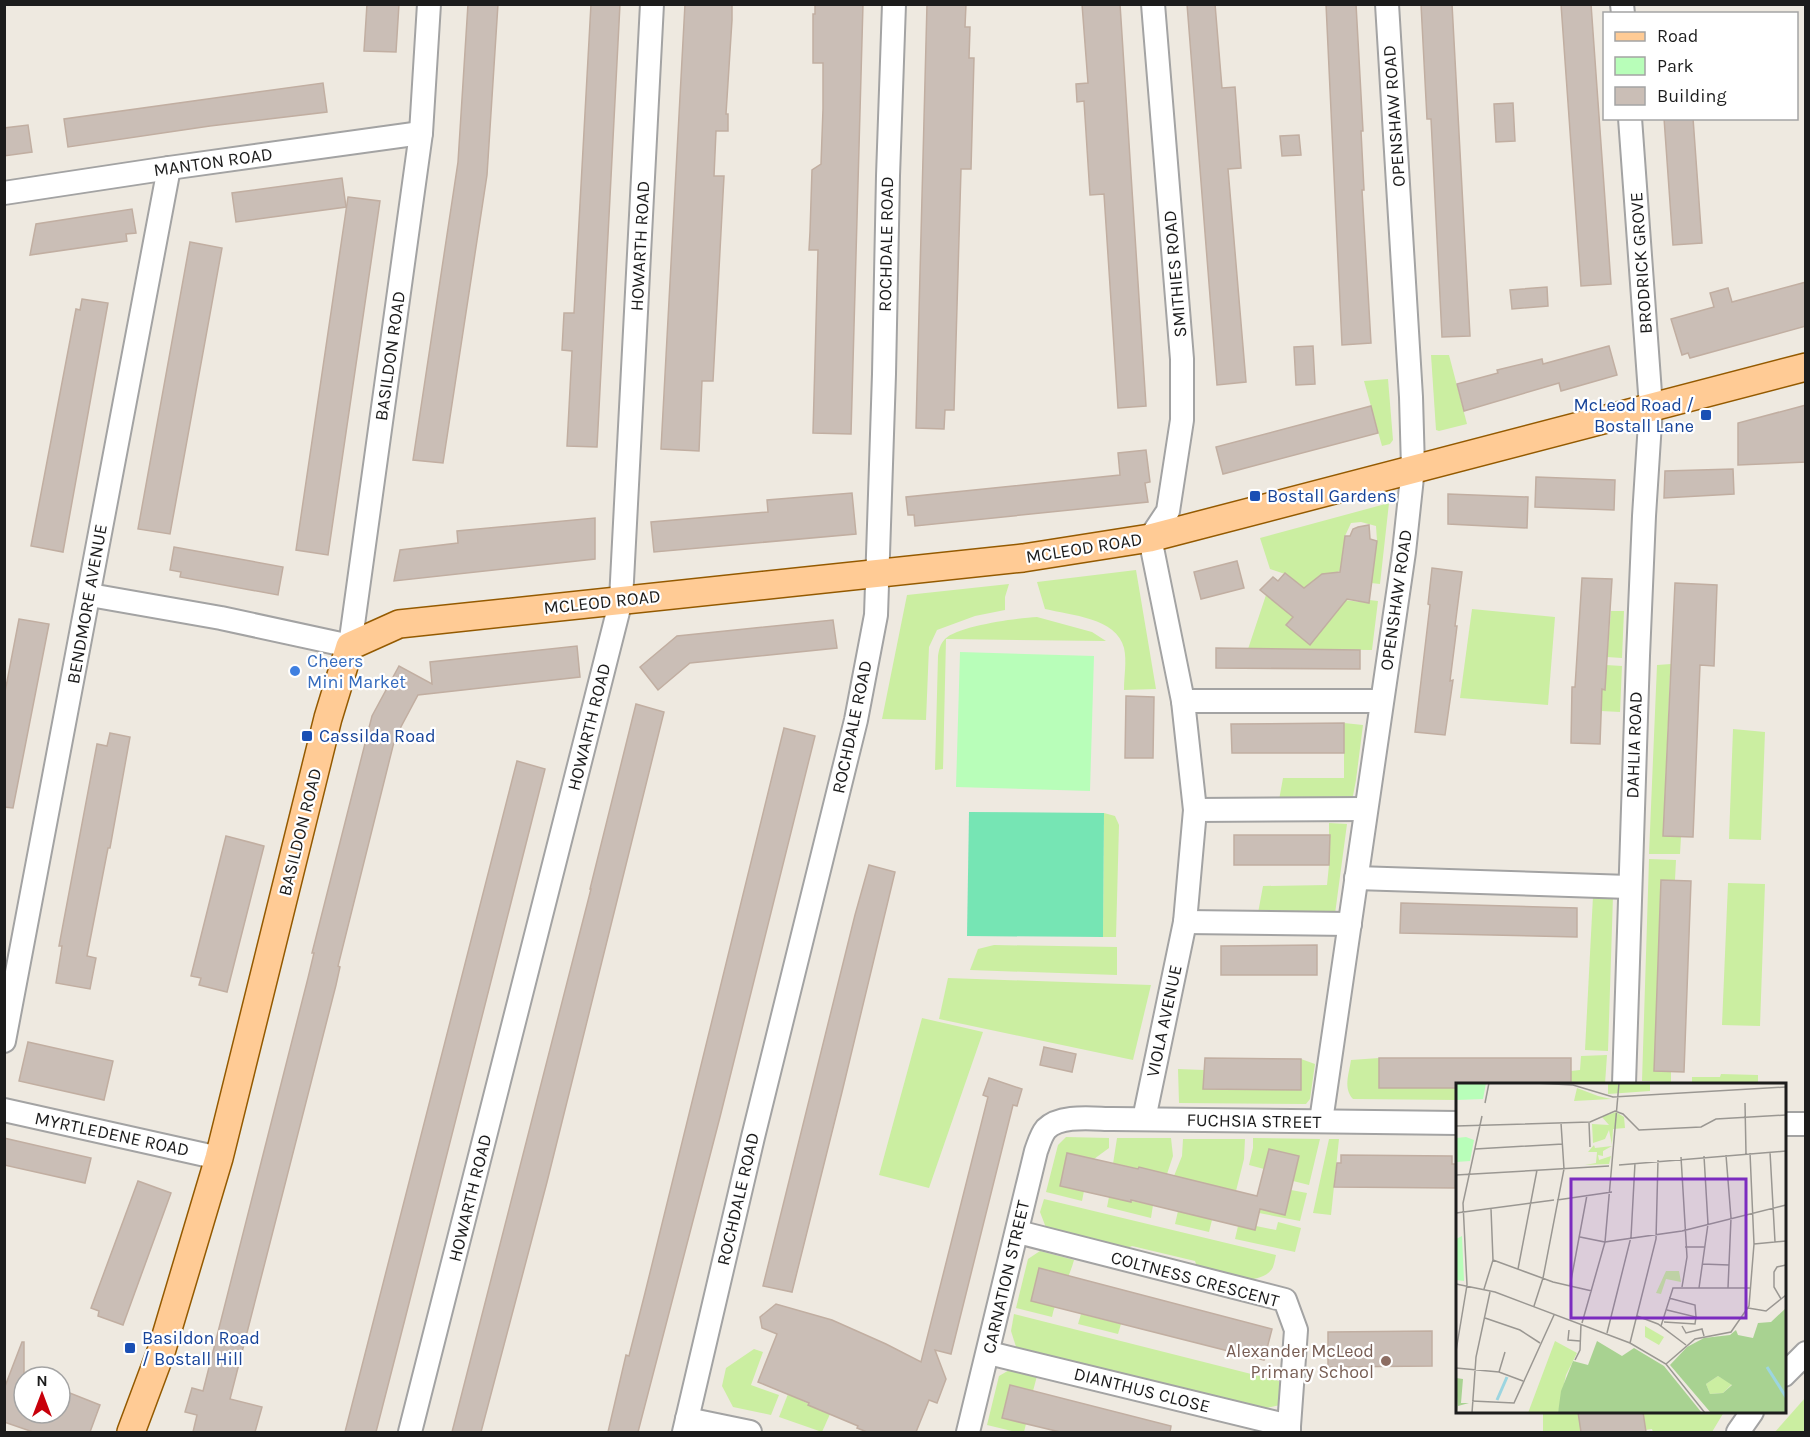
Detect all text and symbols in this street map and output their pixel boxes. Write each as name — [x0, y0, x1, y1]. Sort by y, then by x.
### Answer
legend — [1603, 12, 1798, 120]
text: Road — [1657, 25, 1698, 47]
street label: OPENSHAW ROAD — [1378, 44, 1410, 188]
text: Park — [1657, 55, 1694, 77]
text: Building — [1657, 85, 1727, 107]
street label: MANTON ROAD — [152, 143, 274, 181]
street label: ROCHDALE ROAD — [874, 176, 898, 312]
street label: HOWARTH ROAD — [626, 180, 654, 312]
street label: BRODRICK GROVE — [1625, 191, 1657, 335]
street label: SMITHIES ROAD — [1158, 210, 1192, 338]
street label: BASILDON ROAD — [370, 290, 410, 422]
place label: McLeod Road / Bostall Lane — [1574, 394, 1694, 437]
marker: McLeod Road / Bostall Lane — [1699, 408, 1713, 422]
place label: Bostall Gardens — [1267, 485, 1397, 507]
marker: Bostall Gardens — [1248, 489, 1262, 503]
street label: BENDMORE AVENUE — [62, 522, 112, 686]
street label: MCLEOD ROAD — [1024, 528, 1144, 568]
street label: OPENSHAW ROAD — [1375, 528, 1417, 672]
street label: MCLEOD ROAD — [542, 585, 662, 619]
place label: Cheers Mini Market — [307, 650, 406, 693]
street label: ROCHDALE ROAD — [827, 658, 877, 796]
street label: HOWARTH ROAD — [563, 661, 615, 793]
marker: Cheers Mini Market — [288, 664, 302, 678]
street label: DAHLIA ROAD — [1621, 691, 1647, 799]
place label: Cassilda Road — [319, 725, 436, 747]
marker: Cassilda Road — [300, 729, 314, 743]
street label: BASILDON ROAD — [274, 766, 326, 898]
street label: VIOLA AVENUE — [1141, 963, 1187, 1079]
inset map — [1456, 1083, 1786, 1413]
street label: MYRTLEDENE ROAD — [33, 1107, 191, 1161]
street label: FUCHSIA STREET — [1186, 1109, 1322, 1133]
street label: ROCHDALE ROAD — [712, 1130, 764, 1268]
street label: HOWARTH ROAD — [444, 1132, 496, 1264]
street label: CARNATION STREET — [978, 1198, 1034, 1356]
street label: COLTNESS CRESCENT — [1108, 1246, 1282, 1312]
place label: Basildon Road / Bostall Hill — [142, 1327, 260, 1370]
place label: Alexander McLeod Primary School — [1226, 1340, 1374, 1383]
marker: Basildon Road / Bostall Hill — [123, 1341, 137, 1355]
marker: Alexander McLeod Primary School — [1379, 1354, 1393, 1368]
street label: DIANTHUS CLOSE — [1072, 1362, 1212, 1418]
north arrow — [12, 1365, 72, 1425]
text: N — [36, 1371, 48, 1390]

